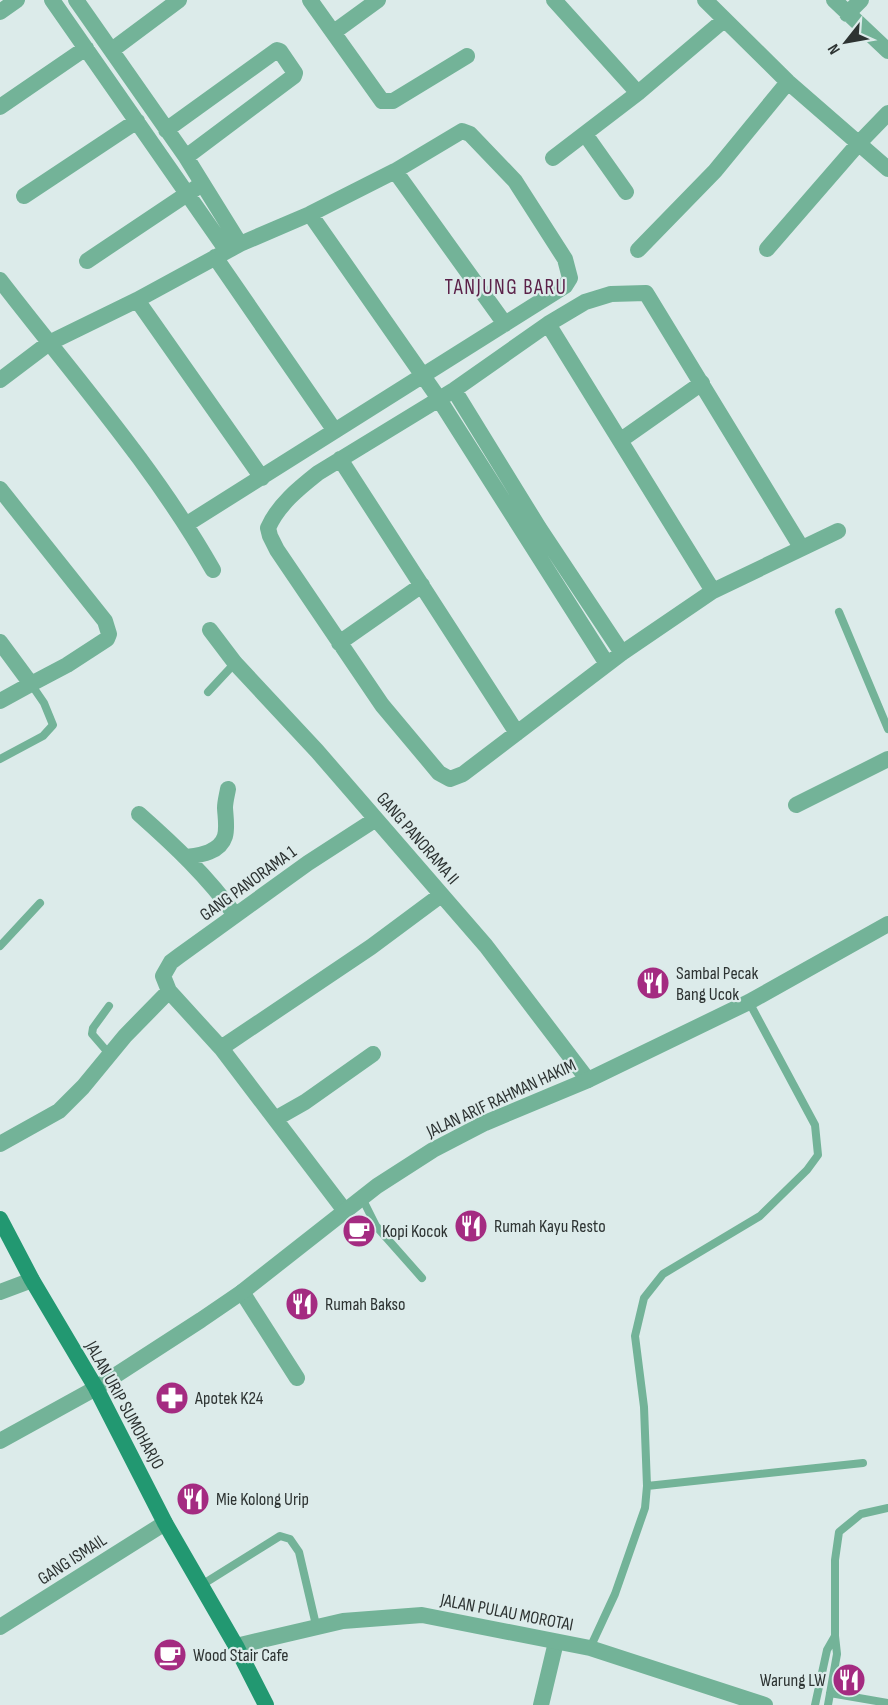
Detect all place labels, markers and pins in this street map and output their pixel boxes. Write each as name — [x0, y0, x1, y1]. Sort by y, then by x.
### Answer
place label: Sambal Pecak Bang Ucok — [676, 963, 759, 1005]
restaurant icon: Sambal Pecak Bang Ucok — [635, 965, 671, 1001]
restaurant icon: Rumah Kayu Resto — [453, 1208, 489, 1244]
cafe icon: Kopi Kocok — [341, 1213, 377, 1249]
place label: Rumah Kayu Resto — [494, 1216, 606, 1237]
place label: Kopi Kocok — [382, 1221, 448, 1242]
restaurant icon: Rumah Bakso — [284, 1286, 320, 1322]
place label: Rumah Bakso — [325, 1294, 405, 1315]
pharmacy icon: Apotek K24 — [154, 1380, 190, 1416]
place label: Apotek K24 — [194, 1388, 264, 1409]
restaurant icon: Mie Kolong Urip — [175, 1481, 211, 1517]
place label: Mie Kolong Urip — [216, 1489, 309, 1510]
cafe icon: Wood Stair Cafe — [152, 1637, 188, 1673]
place label: Wood Stair Cafe — [193, 1645, 289, 1666]
restaurant icon: Warung LW — [831, 1662, 867, 1698]
place label: Warung LW — [760, 1670, 826, 1691]

